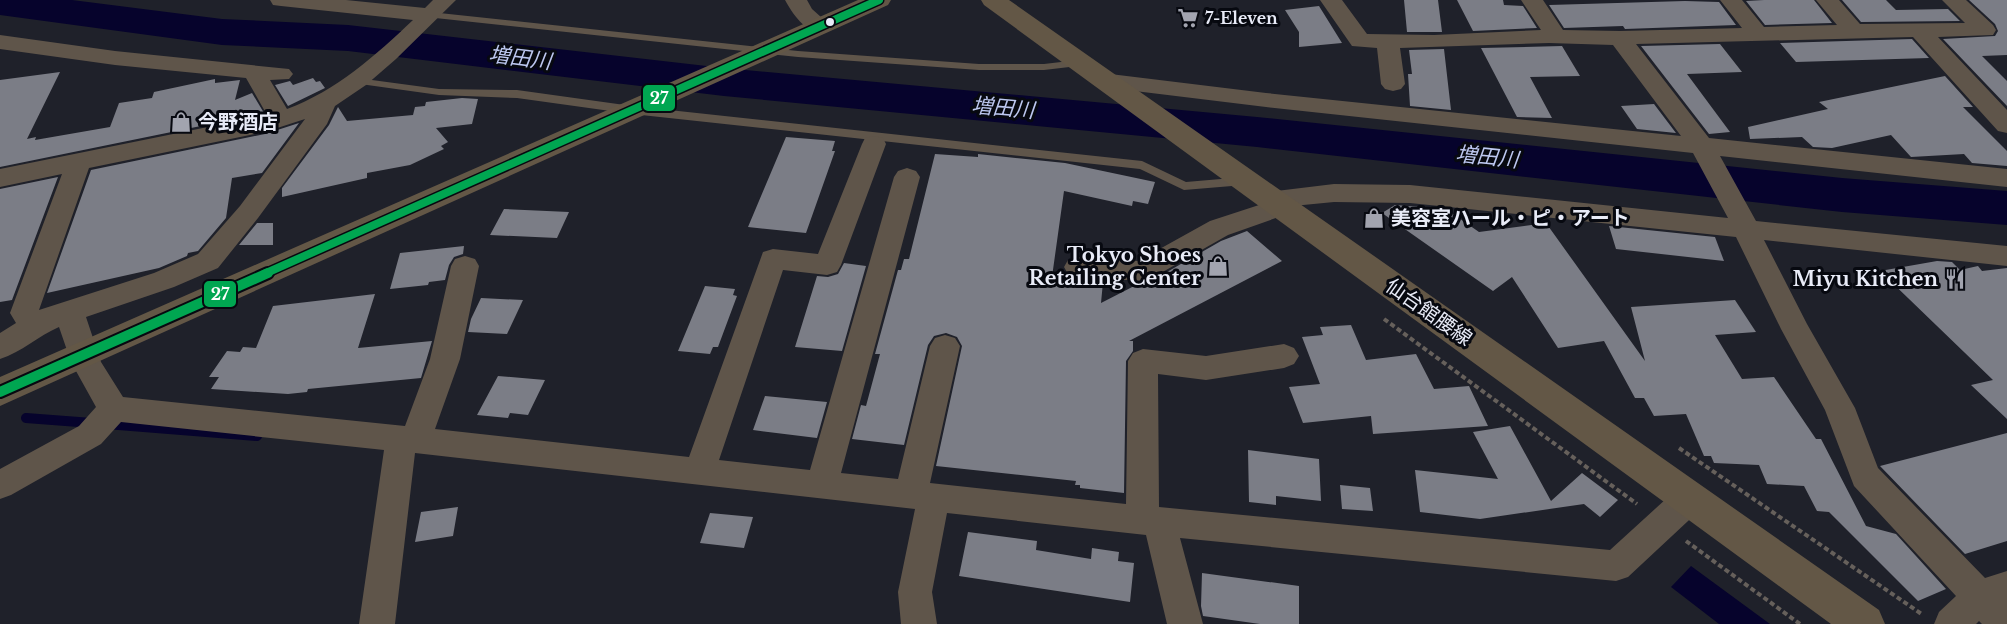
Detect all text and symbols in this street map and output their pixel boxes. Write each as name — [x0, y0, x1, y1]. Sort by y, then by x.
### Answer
supermarket icon: 7-Eleven — [1176, 6, 1200, 30]
place label: 7-Eleven — [1205, 8, 1278, 28]
unlabelled marker — [824, 16, 836, 28]
water label: 増田川 — [487, 41, 555, 75]
line badge: 27 — [642, 84, 676, 112]
text: 27 — [650, 88, 669, 108]
water label: 増田川 — [970, 92, 1038, 124]
shop icon: 今野酒店 — [169, 110, 193, 134]
place label: 今野酒店 — [198, 110, 278, 134]
water label: 増田川 — [1454, 141, 1522, 173]
shop icon: 美容室ハール・ピ・アート — [1362, 206, 1386, 230]
place label: 美容室ハール・ピ・アート — [1391, 206, 1630, 230]
place label: Tokyo Shoes Retailing Center — [1029, 243, 1201, 290]
shop icon: Tokyo Shoes Retailing Center — [1206, 254, 1230, 278]
place label: Miyu Kitchen — [1793, 267, 1938, 291]
restaurant icon: Miyu Kitchen — [1943, 267, 1967, 291]
street label: 仙台館腰線 — [1381, 273, 1477, 351]
line badge: 27 — [203, 280, 237, 308]
text: 27 — [211, 284, 230, 304]

